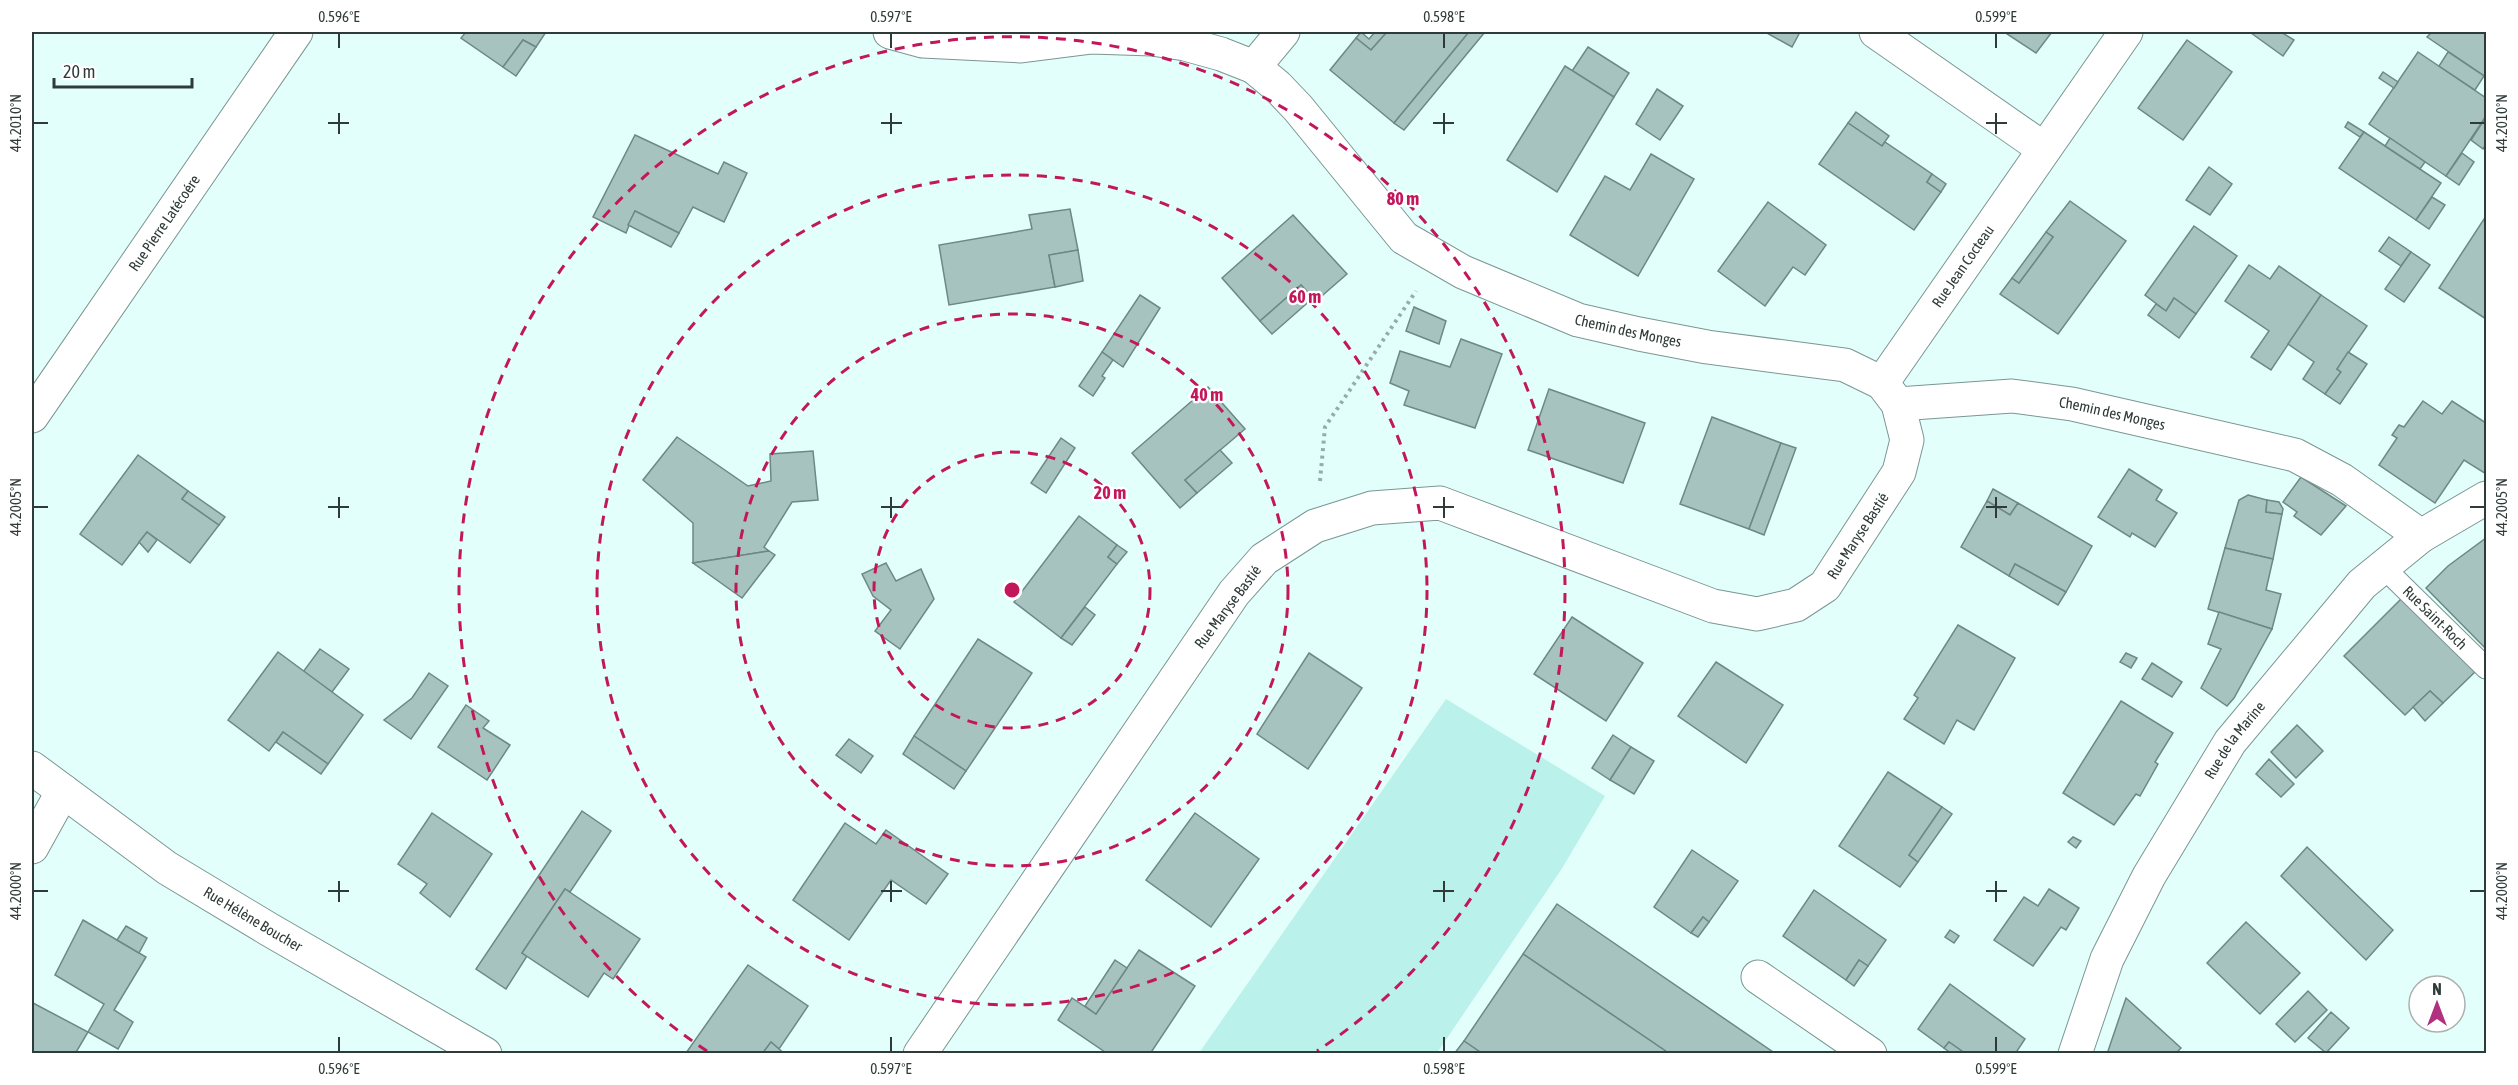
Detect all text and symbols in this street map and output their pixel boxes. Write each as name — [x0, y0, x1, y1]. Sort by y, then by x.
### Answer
text: 0.596°E — [318, 8, 360, 25]
text: 0.597°E — [870, 8, 912, 25]
text: 0.598°E — [1423, 8, 1465, 25]
text: 0.599°E — [1975, 8, 2017, 25]
scale bar — [54, 51, 192, 89]
text: 20 m — [63, 61, 95, 82]
text: 44.2010°N — [7, 94, 24, 152]
text: 44.2010°N — [2493, 94, 2510, 152]
street label: Rue Pierre Latécoére — [125, 171, 203, 274]
text: 80 m — [1387, 188, 1419, 209]
street label: Rue Jean Cocteau — [1928, 222, 1997, 310]
text: 60 m — [1289, 286, 1321, 307]
street label: Chemin des Monges — [1573, 311, 1683, 350]
text: 40 m — [1190, 384, 1223, 405]
street label: Chemin des Monges — [2058, 393, 2167, 433]
text: 44.2005°N — [7, 478, 24, 536]
text: 44.2005°N — [2493, 478, 2510, 536]
text: 20 m — [1094, 482, 1126, 503]
street label: Rue Maryse Bastié — [1823, 489, 1892, 582]
street label: Rue Maryse Bastié — [1191, 562, 1264, 651]
centre of rings — [1002, 580, 1022, 600]
street label: Rue Saint-Roch — [2400, 582, 2471, 653]
street label: Rue de la Marine — [2201, 698, 2268, 782]
text: 44.2000°N — [7, 862, 24, 920]
text: 44.2000°N — [2493, 862, 2510, 920]
street label: Rue Hélène Boucher — [201, 883, 306, 955]
north arrow — [2407, 974, 2467, 1034]
text: N — [2432, 980, 2442, 998]
text: 0.596°E — [318, 1060, 360, 1077]
text: 0.597°E — [870, 1060, 912, 1077]
text: 0.598°E — [1423, 1060, 1465, 1077]
text: 0.599°E — [1975, 1060, 2017, 1077]

